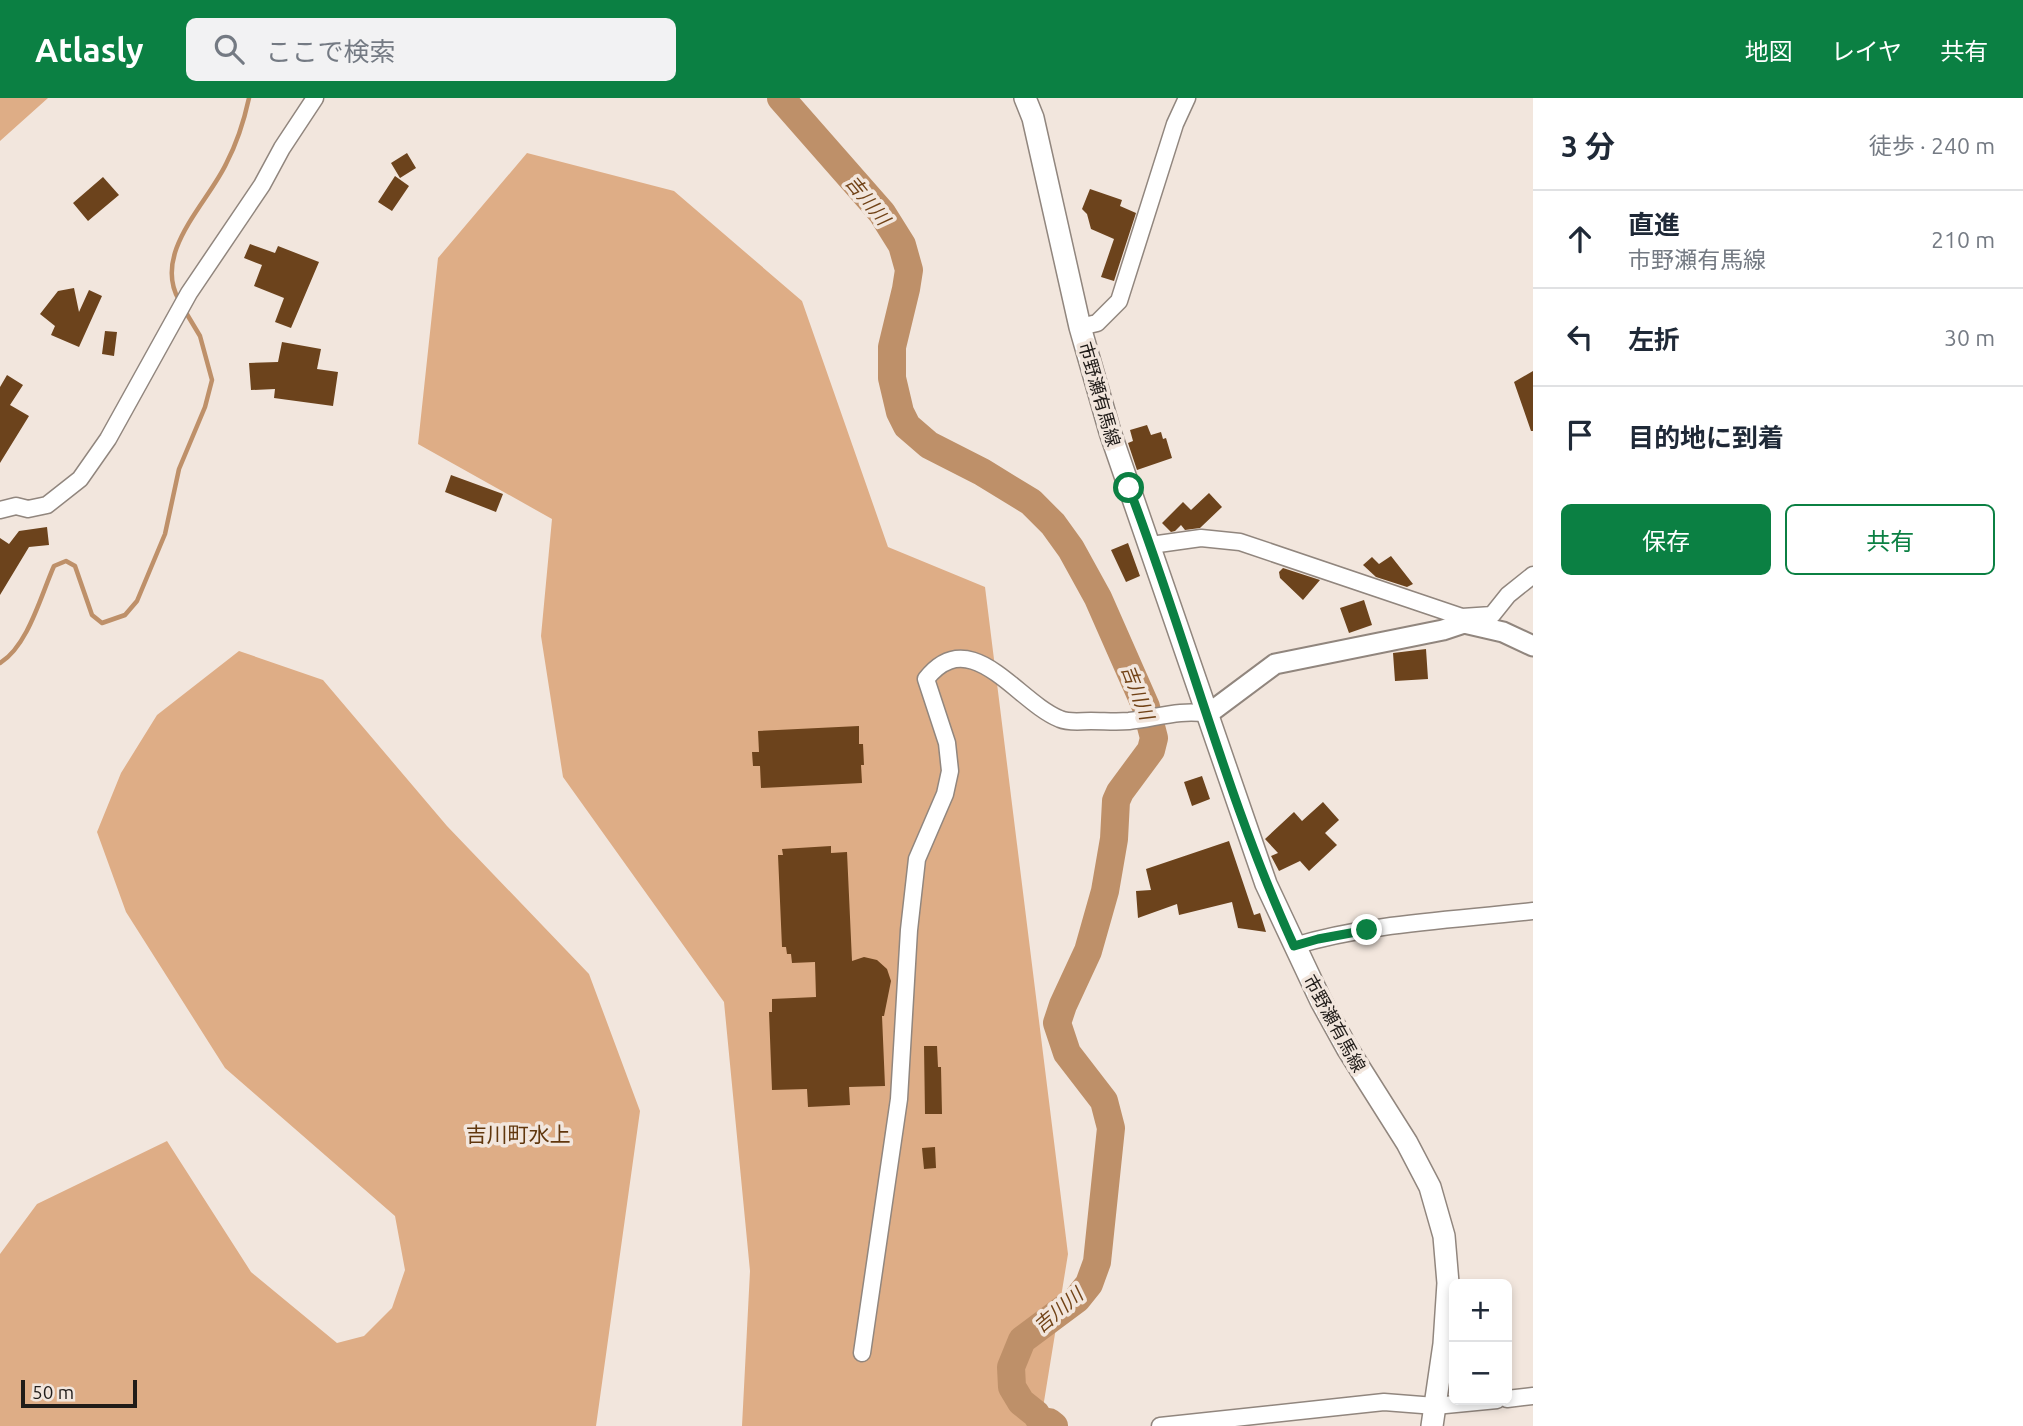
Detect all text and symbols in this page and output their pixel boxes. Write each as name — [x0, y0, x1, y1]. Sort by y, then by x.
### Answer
search box — [186, 18, 676, 81]
icon: search — [210, 30, 248, 68]
text: Atlasly — [35, 31, 144, 68]
text: ここで検索 — [266, 37, 396, 66]
text: 地図 — [1745, 38, 1793, 65]
text: レイヤ — [1831, 38, 1902, 65]
text: 共有 — [1940, 38, 1988, 65]
text: 3 分 — [1561, 129, 1615, 163]
text: 徒歩 · 240 m — [1869, 133, 1995, 158]
water label: 吉川川 — [842, 171, 896, 231]
text: 直進 — [1628, 210, 1680, 239]
icon: ahead — [1561, 220, 1599, 258]
text: 210 m — [1931, 227, 1995, 252]
text: 市野瀬有馬線 — [1628, 247, 1766, 272]
icon: left — [1561, 318, 1599, 356]
text: 左折 — [1628, 325, 1680, 354]
text: 30 m — [1944, 325, 1995, 350]
street label: 市野瀬有馬線 — [1076, 339, 1124, 449]
icon: arrive — [1561, 416, 1599, 454]
text: 目的地に到着 — [1628, 423, 1784, 452]
route start — [1113, 472, 1144, 503]
button: 保存 — [1561, 504, 1771, 575]
button: 共有 — [1785, 504, 1995, 575]
water label: 吉川川 — [1118, 661, 1159, 724]
route end — [1351, 914, 1382, 945]
street label: 市野瀬有馬線 — [1300, 971, 1370, 1075]
district label: 吉川町水上 — [466, 1122, 571, 1146]
map controls — [1449, 1279, 1512, 1405]
button: + — [1449, 1279, 1512, 1342]
water label: 吉川川 — [1029, 1282, 1088, 1337]
button: − — [1449, 1342, 1512, 1405]
scale bar — [21, 1377, 136, 1409]
text: 50 m — [32, 1381, 74, 1403]

